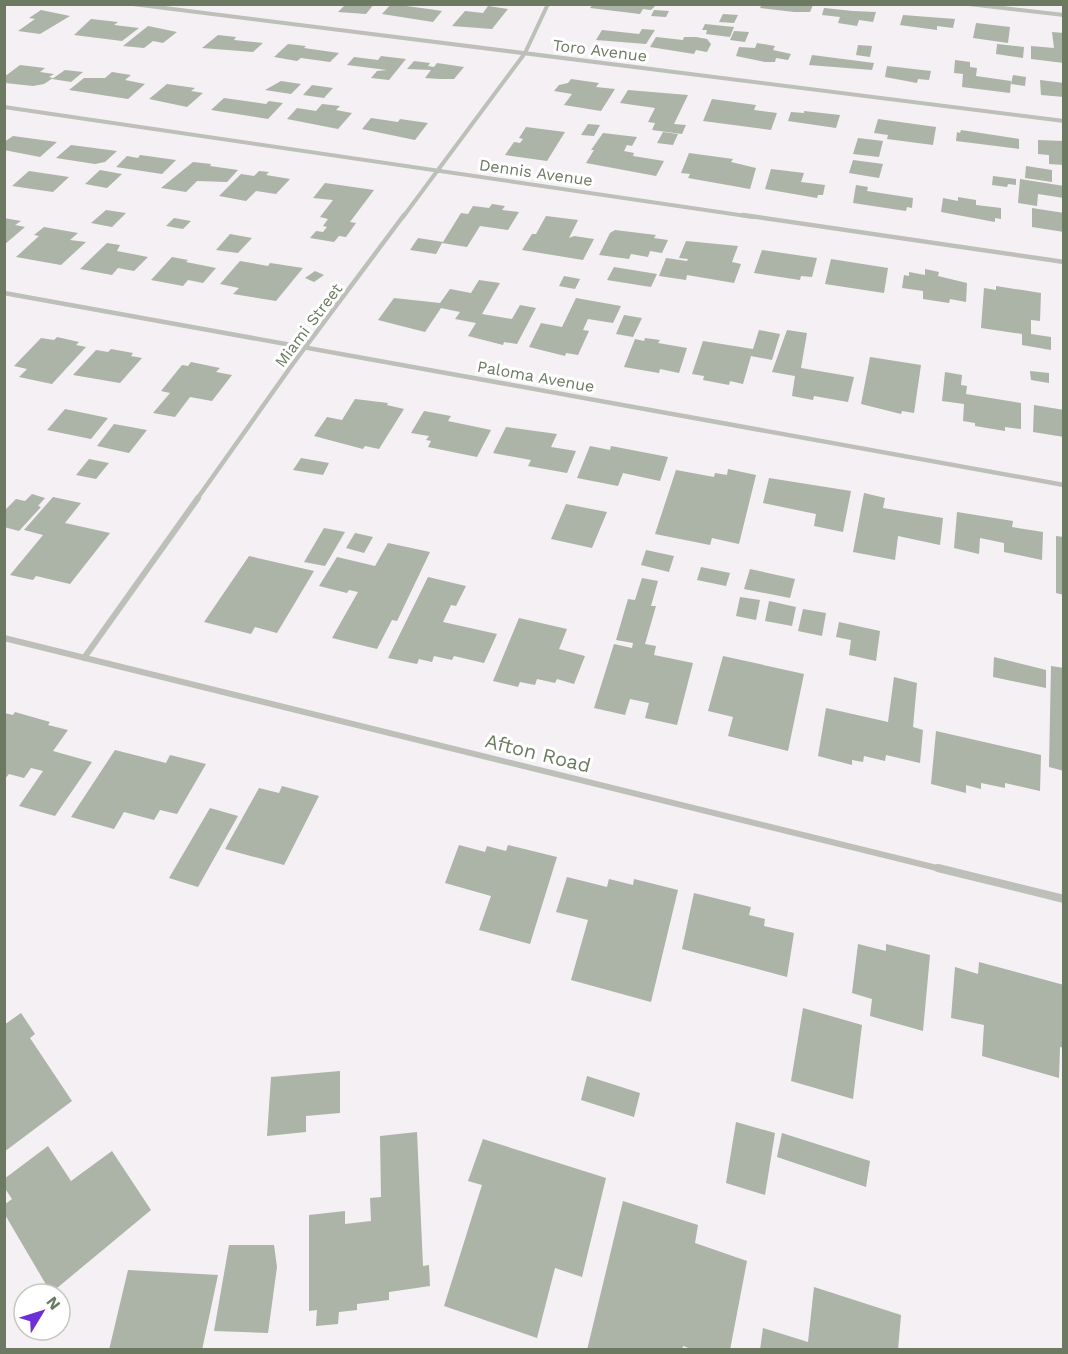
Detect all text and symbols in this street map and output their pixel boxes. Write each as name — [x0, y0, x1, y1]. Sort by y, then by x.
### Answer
street label: Toro Avenue — [552, 35, 648, 66]
street label: Dennis Avenue — [478, 155, 594, 190]
street label: Miami Street — [271, 279, 346, 371]
street label: Paloma Avenue — [476, 357, 596, 396]
street label: Afton Road — [483, 728, 593, 778]
north arrow — [12, 1282, 72, 1342]
text: N — [42, 1293, 65, 1314]

